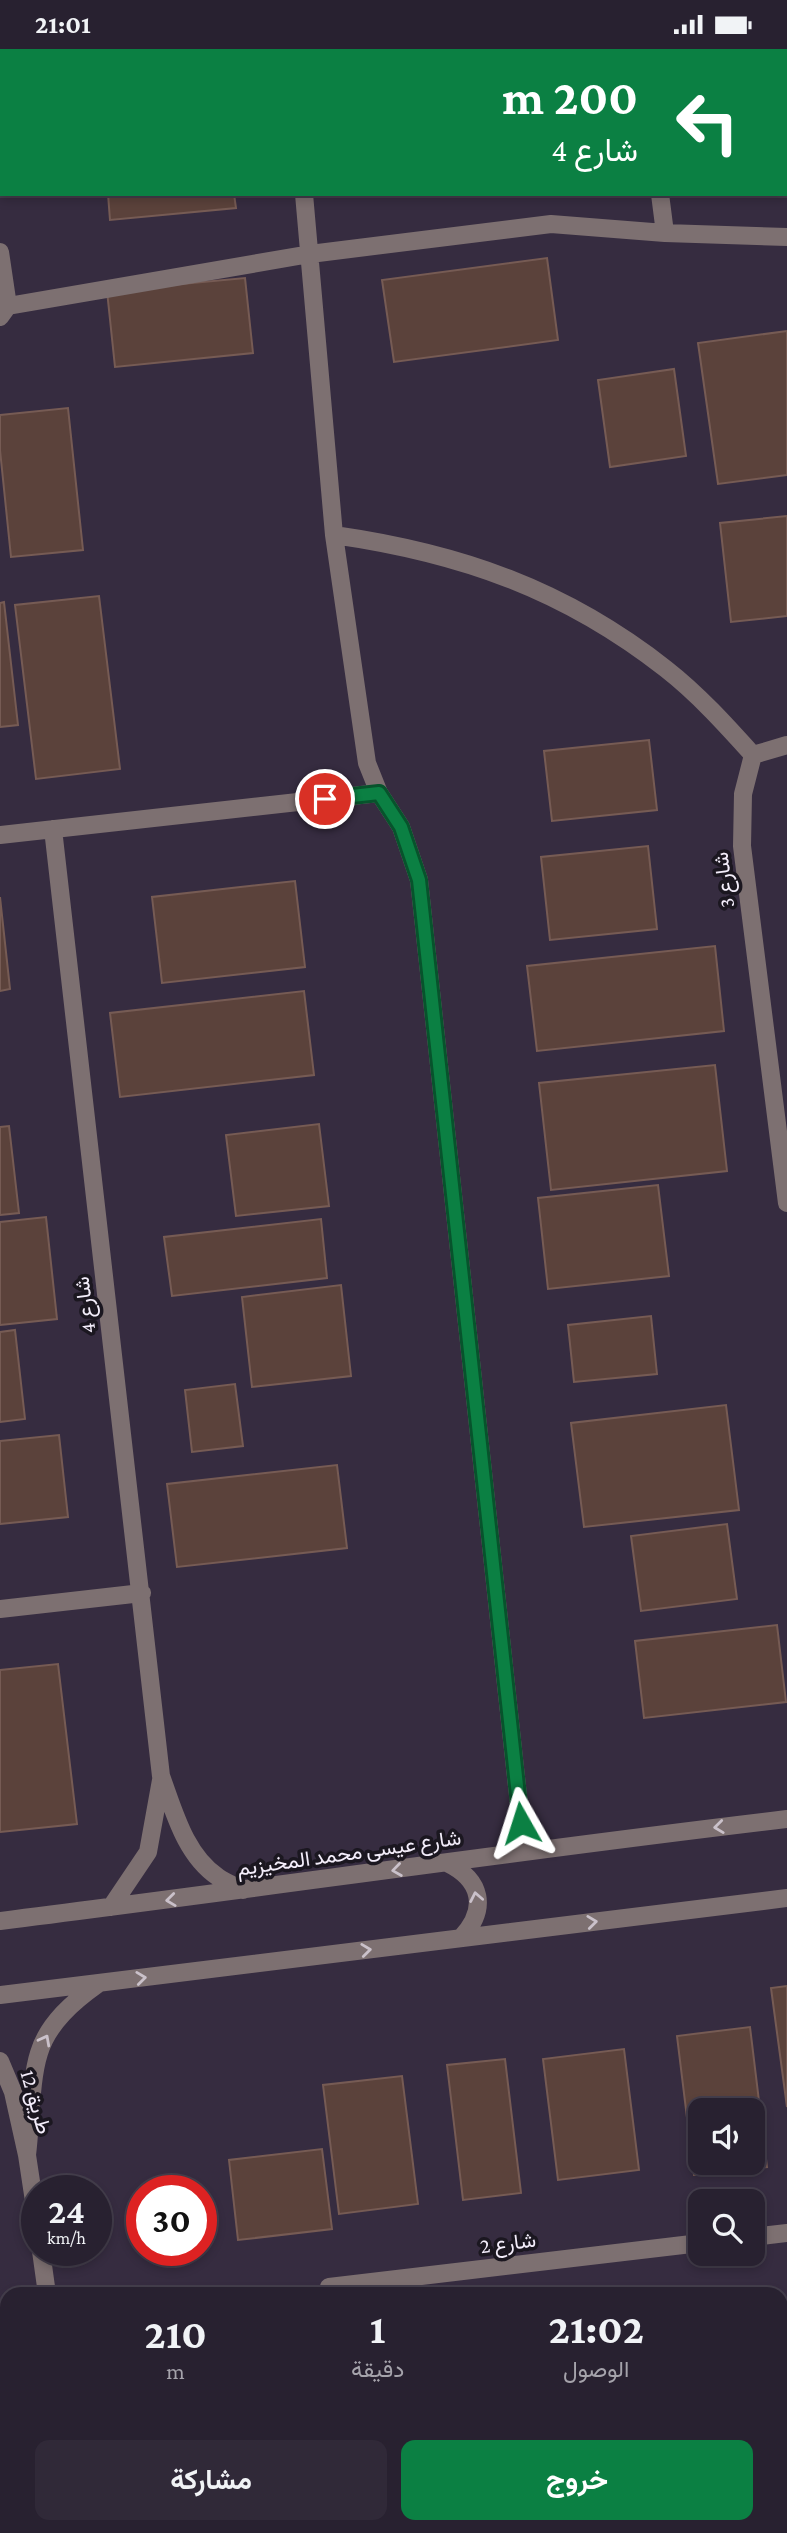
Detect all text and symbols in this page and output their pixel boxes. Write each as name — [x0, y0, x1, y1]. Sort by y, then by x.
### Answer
text: 21:01 — [35, 10, 91, 39]
text: 200 m — [503, 70, 638, 125]
icon: left — [662, 77, 753, 168]
text: شارع 4 — [551, 132, 638, 168]
pin — [295, 769, 355, 829]
icon: arrive — [306, 780, 344, 818]
street label: شارع 3 — [709, 850, 741, 909]
street label: شارع 4 — [70, 1275, 102, 1335]
position arrow — [484, 1786, 558, 1860]
one-way arrow — [713, 1819, 725, 1834]
street label: شارع عيسى محمد المخيزيم — [235, 1825, 463, 1883]
one-way arrow — [391, 1862, 402, 1877]
one-way arrow — [469, 1891, 484, 1903]
one-way arrow — [165, 1892, 177, 1907]
one-way arrow — [586, 1914, 598, 1929]
one-way arrow — [361, 1942, 372, 1957]
one-way arrow — [135, 1970, 147, 1985]
one-way arrow — [37, 2035, 50, 2048]
street label: طريق 12 — [14, 2067, 57, 2137]
map controls — [688, 2098, 765, 2266]
button: sound — [688, 2098, 765, 2175]
speed limit sign: 30 — [126, 2175, 217, 2266]
button: search — [688, 2189, 765, 2266]
text: 24 — [48, 2192, 85, 2231]
text: km/h — [47, 2228, 86, 2248]
street label: شارع 2 — [479, 2228, 538, 2260]
text: 1 — [370, 2305, 386, 2352]
text: 21:02 — [548, 2305, 644, 2352]
text: 210 — [144, 2310, 207, 2357]
text: دقيقة — [351, 2356, 404, 2382]
text: الوصول — [563, 2356, 629, 2382]
text: m — [166, 2358, 185, 2384]
button: مشاركة — [35, 2440, 387, 2520]
button: خروج — [401, 2440, 753, 2520]

